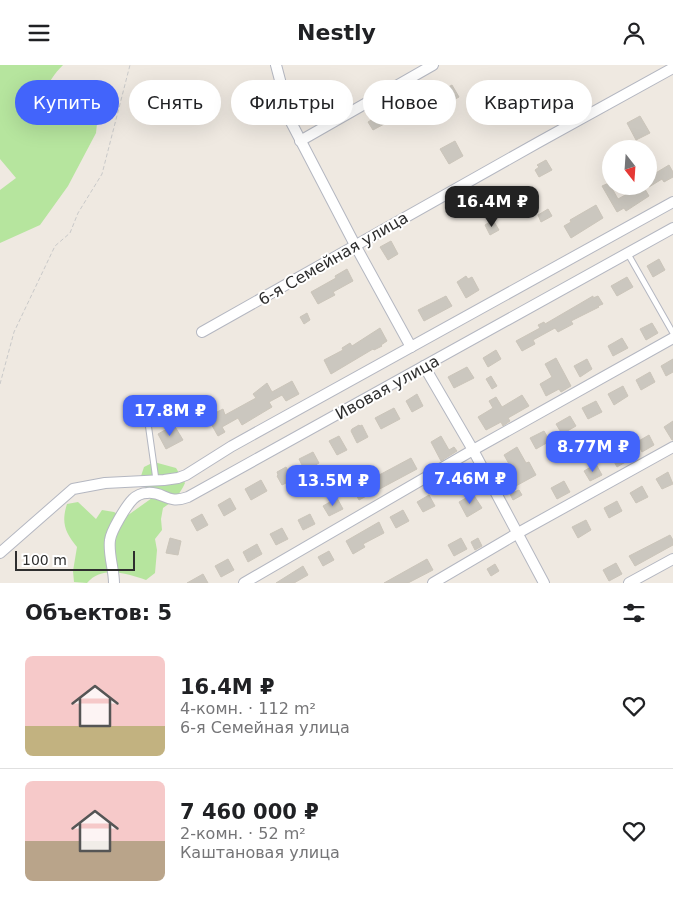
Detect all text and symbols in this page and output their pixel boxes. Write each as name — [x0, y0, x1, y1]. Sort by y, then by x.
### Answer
icon: menu — [25, 19, 53, 47]
icon: person — [620, 19, 648, 47]
text: Nestly — [297, 20, 376, 45]
chip: Купить — [15, 80, 119, 125]
chip: Снять — [129, 80, 221, 125]
chip: Фильтры — [231, 80, 353, 125]
chip: Новое — [363, 80, 456, 125]
chip: Квартира — [466, 80, 592, 125]
north arrow — [602, 140, 658, 195]
map controls — [602, 140, 657, 195]
pin: 16.4M ₽ — [446, 185, 538, 228]
text: 16.4M ₽ — [456, 192, 528, 211]
street label: 6-я Семейная улица — [255, 208, 412, 309]
street label: Ивовая улица — [332, 351, 443, 424]
pin: 17.8M ₽ — [124, 395, 216, 437]
text: 17.8M ₽ — [134, 401, 206, 420]
pin: 8.77M ₽ — [547, 431, 639, 473]
text: 8.77M ₽ — [557, 437, 629, 456]
pin: 7.46M ₽ — [424, 463, 516, 505]
pin: 13.5M ₽ — [287, 465, 379, 507]
text: 7.46M ₽ — [434, 469, 506, 488]
text: 13.5M ₽ — [297, 471, 369, 490]
scale bar — [15, 548, 135, 571]
text: 100 m — [22, 552, 67, 568]
icon: filters — [620, 599, 648, 627]
text: Объектов: 5 — [25, 601, 172, 625]
text: 16.4M ₽ — [180, 675, 275, 699]
icon: home — [65, 676, 125, 736]
icon: heart — [620, 692, 648, 720]
text: 4-комн. · 112 m² — [180, 699, 316, 718]
text: 6-я Семейная улица — [180, 718, 350, 737]
text: 7 460 000 ₽ — [180, 800, 319, 824]
icon: home — [65, 801, 125, 861]
icon: heart — [620, 817, 648, 845]
text: 2-комн. · 52 m² — [180, 824, 306, 843]
text: Каштановая улица — [180, 843, 340, 862]

